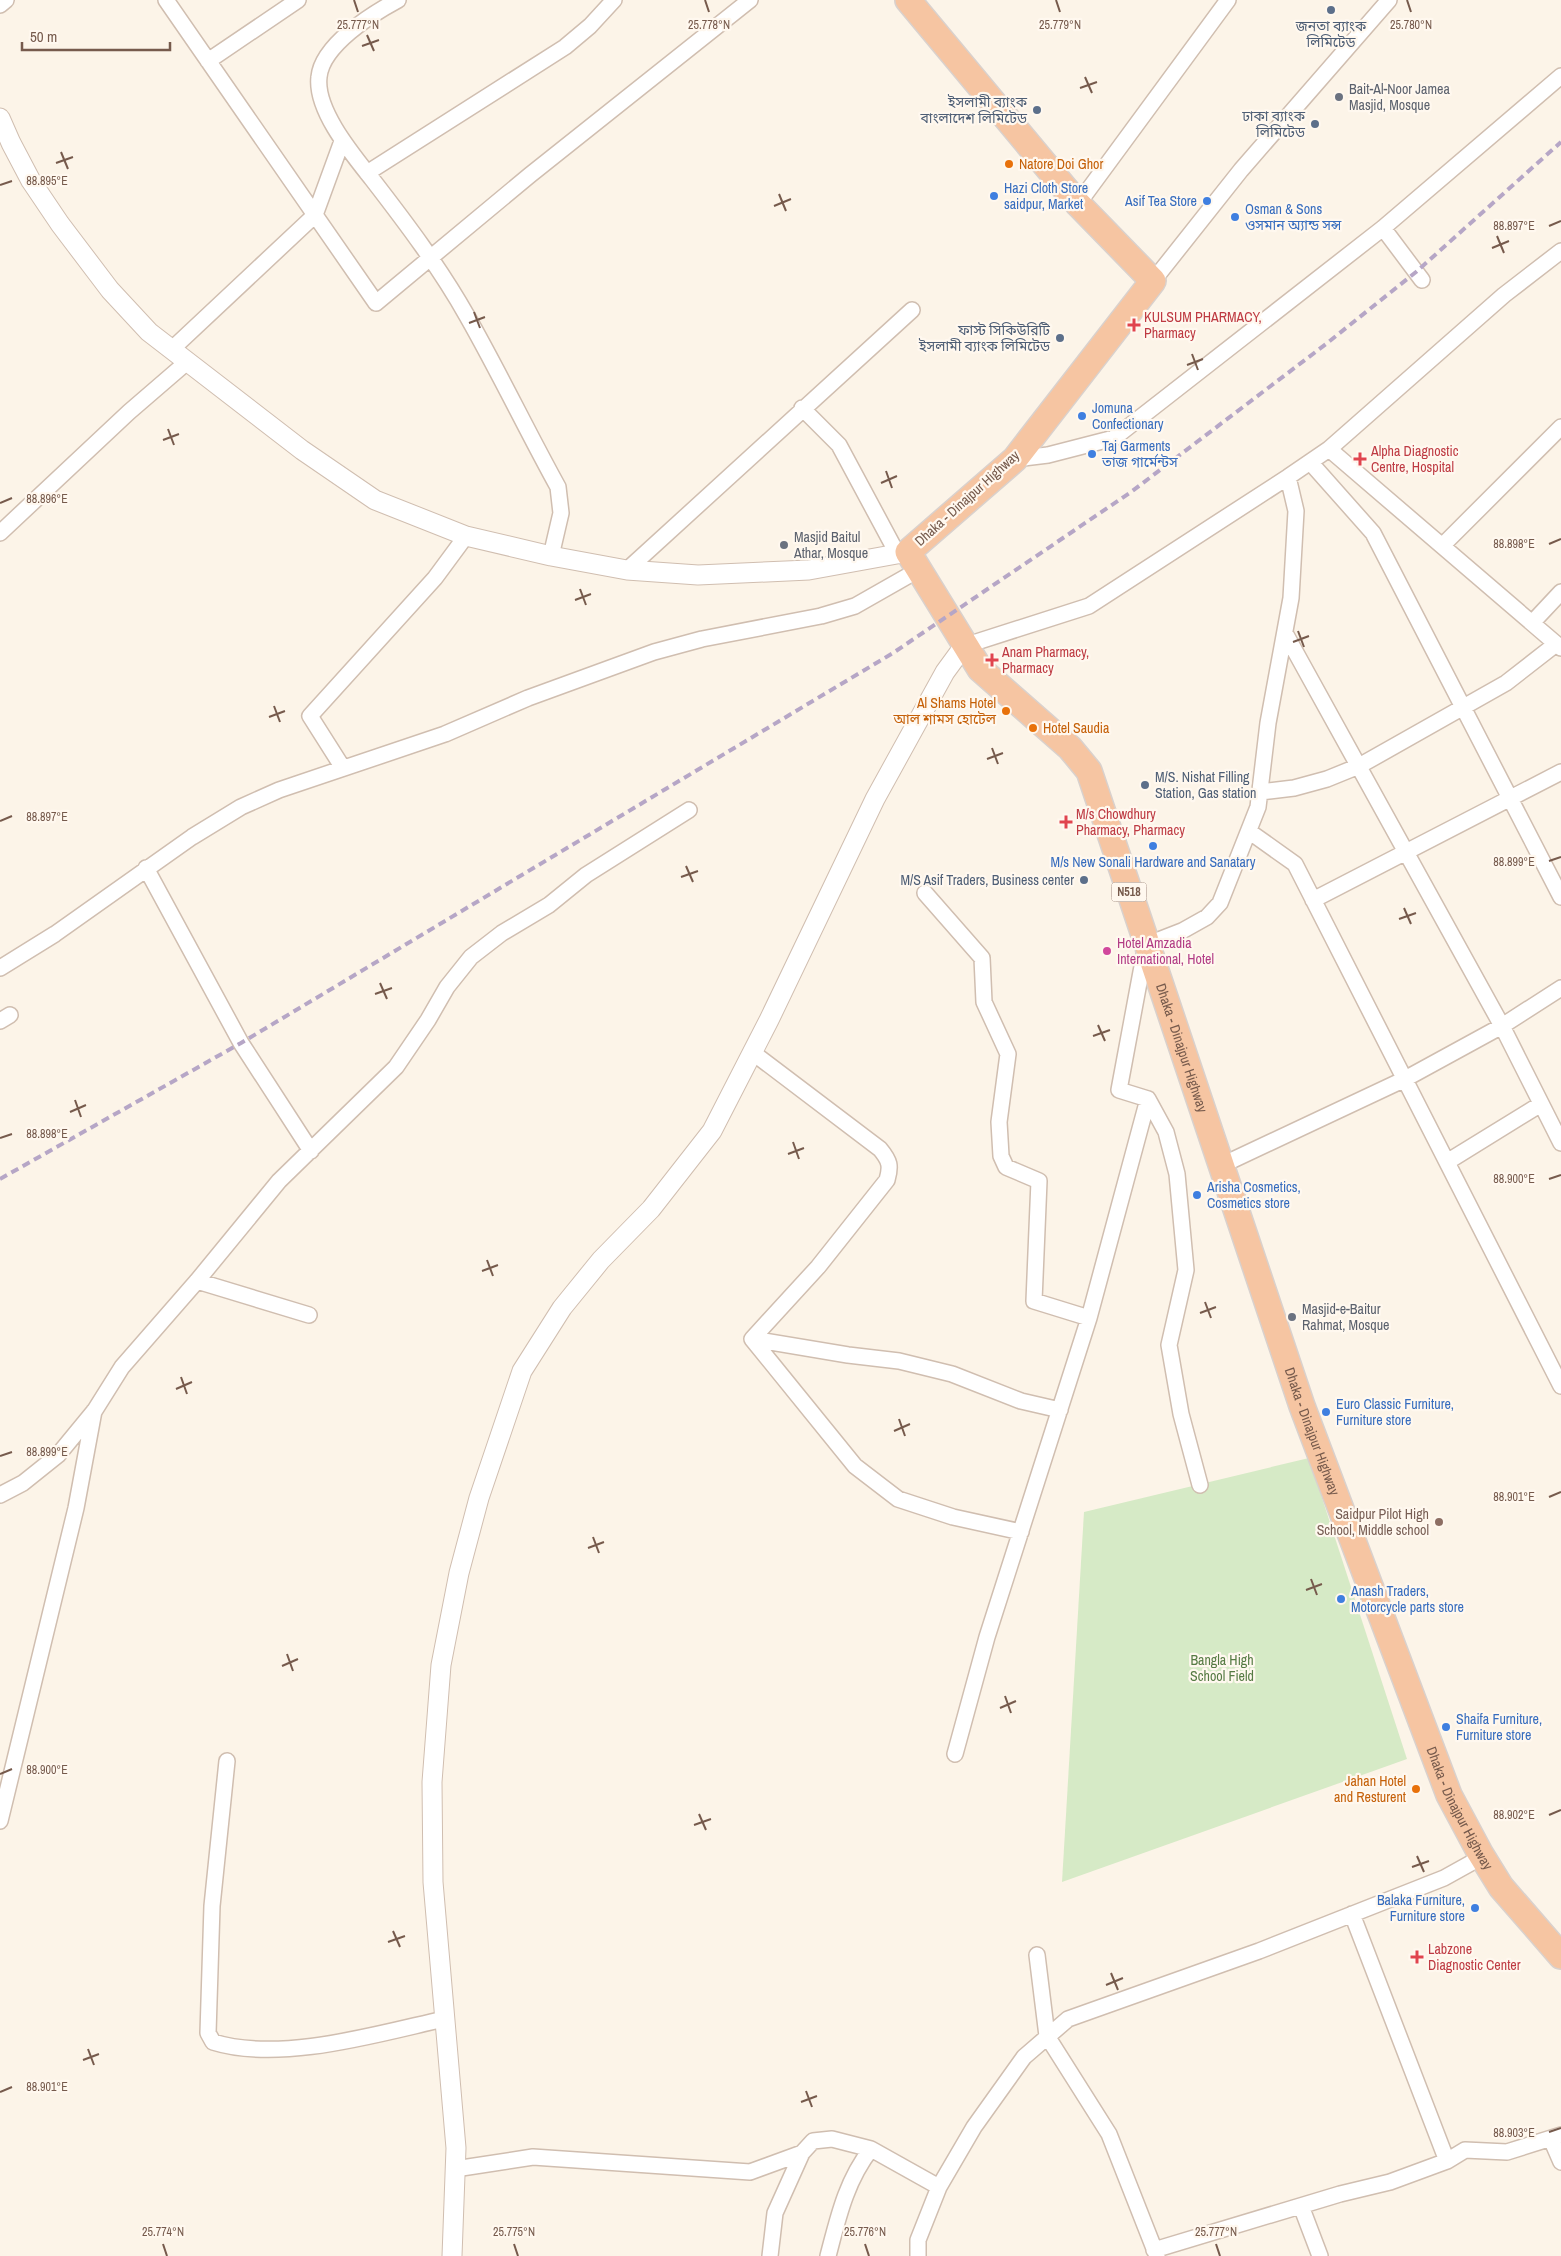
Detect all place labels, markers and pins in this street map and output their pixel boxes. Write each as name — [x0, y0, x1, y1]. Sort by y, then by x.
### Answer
marker: জনতা ব্যাংক লিমিটেড — [1325, 4, 1337, 16]
place label: জনতা ব্যাংক লিমিটেড — [1295, 17, 1367, 51]
place label: Bait-Al-Noor Jamea Masjid, Mosque — [1349, 80, 1450, 114]
marker: Bait-Al-Noor Jamea Masjid, Mosque — [1333, 91, 1345, 103]
place label: ইসলামী ব্যাংক বাংলাদেশ লিমিটেড — [919, 93, 1028, 127]
marker: ইসলামী ব্যাংক বাংলাদেশ লিমিটেড — [1031, 104, 1043, 116]
place label: ঢাকা ব্যাংক লিমিটেড — [1241, 107, 1306, 141]
marker: ঢাকা ব্যাংক লিমিটেড — [1309, 118, 1321, 130]
place label: Natore Doi Ghor — [1019, 155, 1103, 173]
marker: Natore Doi Ghor — [1003, 158, 1015, 170]
place label: Hazi Cloth Store saidpur, Market — [1004, 179, 1088, 213]
marker: Hazi Cloth Store saidpur, Market — [988, 190, 1000, 202]
place label: Asif Tea Store — [1124, 192, 1197, 210]
marker: Asif Tea Store — [1201, 195, 1213, 207]
place label: Osman & Sons ওসমান অ্যান্ড সন্স — [1245, 200, 1342, 234]
marker: Osman & Sons ওসমান অ্যান্ড সন্স — [1229, 211, 1241, 223]
place label: KULSUM PHARMACY, Pharmacy — [1144, 308, 1262, 342]
marker: KULSUM PHARMACY, Pharmacy — [1128, 319, 1140, 331]
place label: ফাস্ট সিকিউরিটি ইসলামী ব্যাংক লিমিটেড — [918, 321, 1051, 355]
marker: ফাস্ট সিকিউরিটি ইসলামী ব্যাংক লিমিটেড — [1054, 332, 1066, 344]
place label: Jomuna Confectionary — [1092, 399, 1164, 433]
marker: Jomuna Confectionary — [1076, 410, 1088, 422]
place label: Taj Garments তাজ গার্মেন্টস — [1101, 437, 1178, 471]
place label: Alpha Diagnostic Centre, Hospital — [1370, 442, 1459, 476]
marker: Taj Garments তাজ গার্মেন্টস — [1086, 448, 1098, 460]
marker: Alpha Diagnostic Centre, Hospital — [1353, 452, 1367, 466]
place label: Masjid Baitul Athar, Mosque — [793, 528, 868, 562]
marker: Masjid Baitul Athar, Mosque — [778, 539, 790, 551]
place label: Anam Pharmacy, Pharmacy — [1001, 643, 1089, 677]
marker: Anam Pharmacy, Pharmacy — [986, 654, 998, 666]
place label: Al Shams Hotel আল শামস হোটেল — [892, 694, 997, 728]
marker: Al Shams Hotel আল শামস হোটেল — [1000, 705, 1012, 717]
place label: Hotel Saudia — [1043, 719, 1110, 737]
marker: Hotel Saudia — [1027, 722, 1039, 734]
place label: M/S. Nishat Filling Station, Gas station — [1155, 768, 1257, 802]
marker: M/S. Nishat Filling Station, Gas station — [1139, 779, 1151, 791]
place label: M/s Chowdhury Pharmacy, Pharmacy — [1076, 805, 1185, 839]
marker: M/s Chowdhury Pharmacy, Pharmacy — [1060, 816, 1072, 828]
marker: M/s New Sonali Hardware and Sanatary — [1147, 840, 1159, 852]
place label: M/s New Sonali Hardware and Sanatary — [1051, 853, 1256, 871]
place label: M/S Asif Traders, Business center — [900, 871, 1074, 889]
marker: M/S Asif Traders, Business center — [1078, 874, 1090, 886]
place label: Hotel Amzadia International, Hotel — [1117, 934, 1214, 968]
marker: Hotel Amzadia International, Hotel — [1101, 945, 1113, 957]
place label: Arisha Cosmetics, Cosmetics store — [1206, 1178, 1301, 1212]
marker: Arisha Cosmetics, Cosmetics store — [1191, 1189, 1203, 1201]
place label: Masjid-e-Baitur Rahmat, Mosque — [1302, 1300, 1389, 1334]
marker: Masjid-e-Baitur Rahmat, Mosque — [1286, 1311, 1298, 1323]
place label: Euro Classic Furniture, Furniture store — [1336, 1395, 1454, 1429]
marker: Euro Classic Furniture, Furniture store — [1320, 1406, 1332, 1418]
place label: Saidpur Pilot High School, Middle school — [1317, 1505, 1429, 1539]
marker: Saidpur Pilot High School, Middle school — [1433, 1516, 1445, 1528]
place label: Anash Traders, Motorcycle parts store — [1350, 1582, 1464, 1616]
marker: Anash Traders, Motorcycle parts store — [1335, 1593, 1347, 1605]
place label: Shaifa Furniture, Furniture store — [1456, 1710, 1542, 1744]
marker: Shaifa Furniture, Furniture store — [1440, 1721, 1452, 1733]
place label: Jahan Hotel and Resturent — [1334, 1772, 1406, 1806]
marker: Jahan Hotel and Resturent — [1410, 1783, 1422, 1795]
place label: Balaka Furniture, Furniture store — [1377, 1891, 1465, 1925]
marker: Balaka Furniture, Furniture store — [1469, 1902, 1481, 1914]
place label: Labzone Diagnostic Center — [1428, 1940, 1521, 1974]
marker: Labzone Diagnostic Center — [1410, 1950, 1424, 1964]

